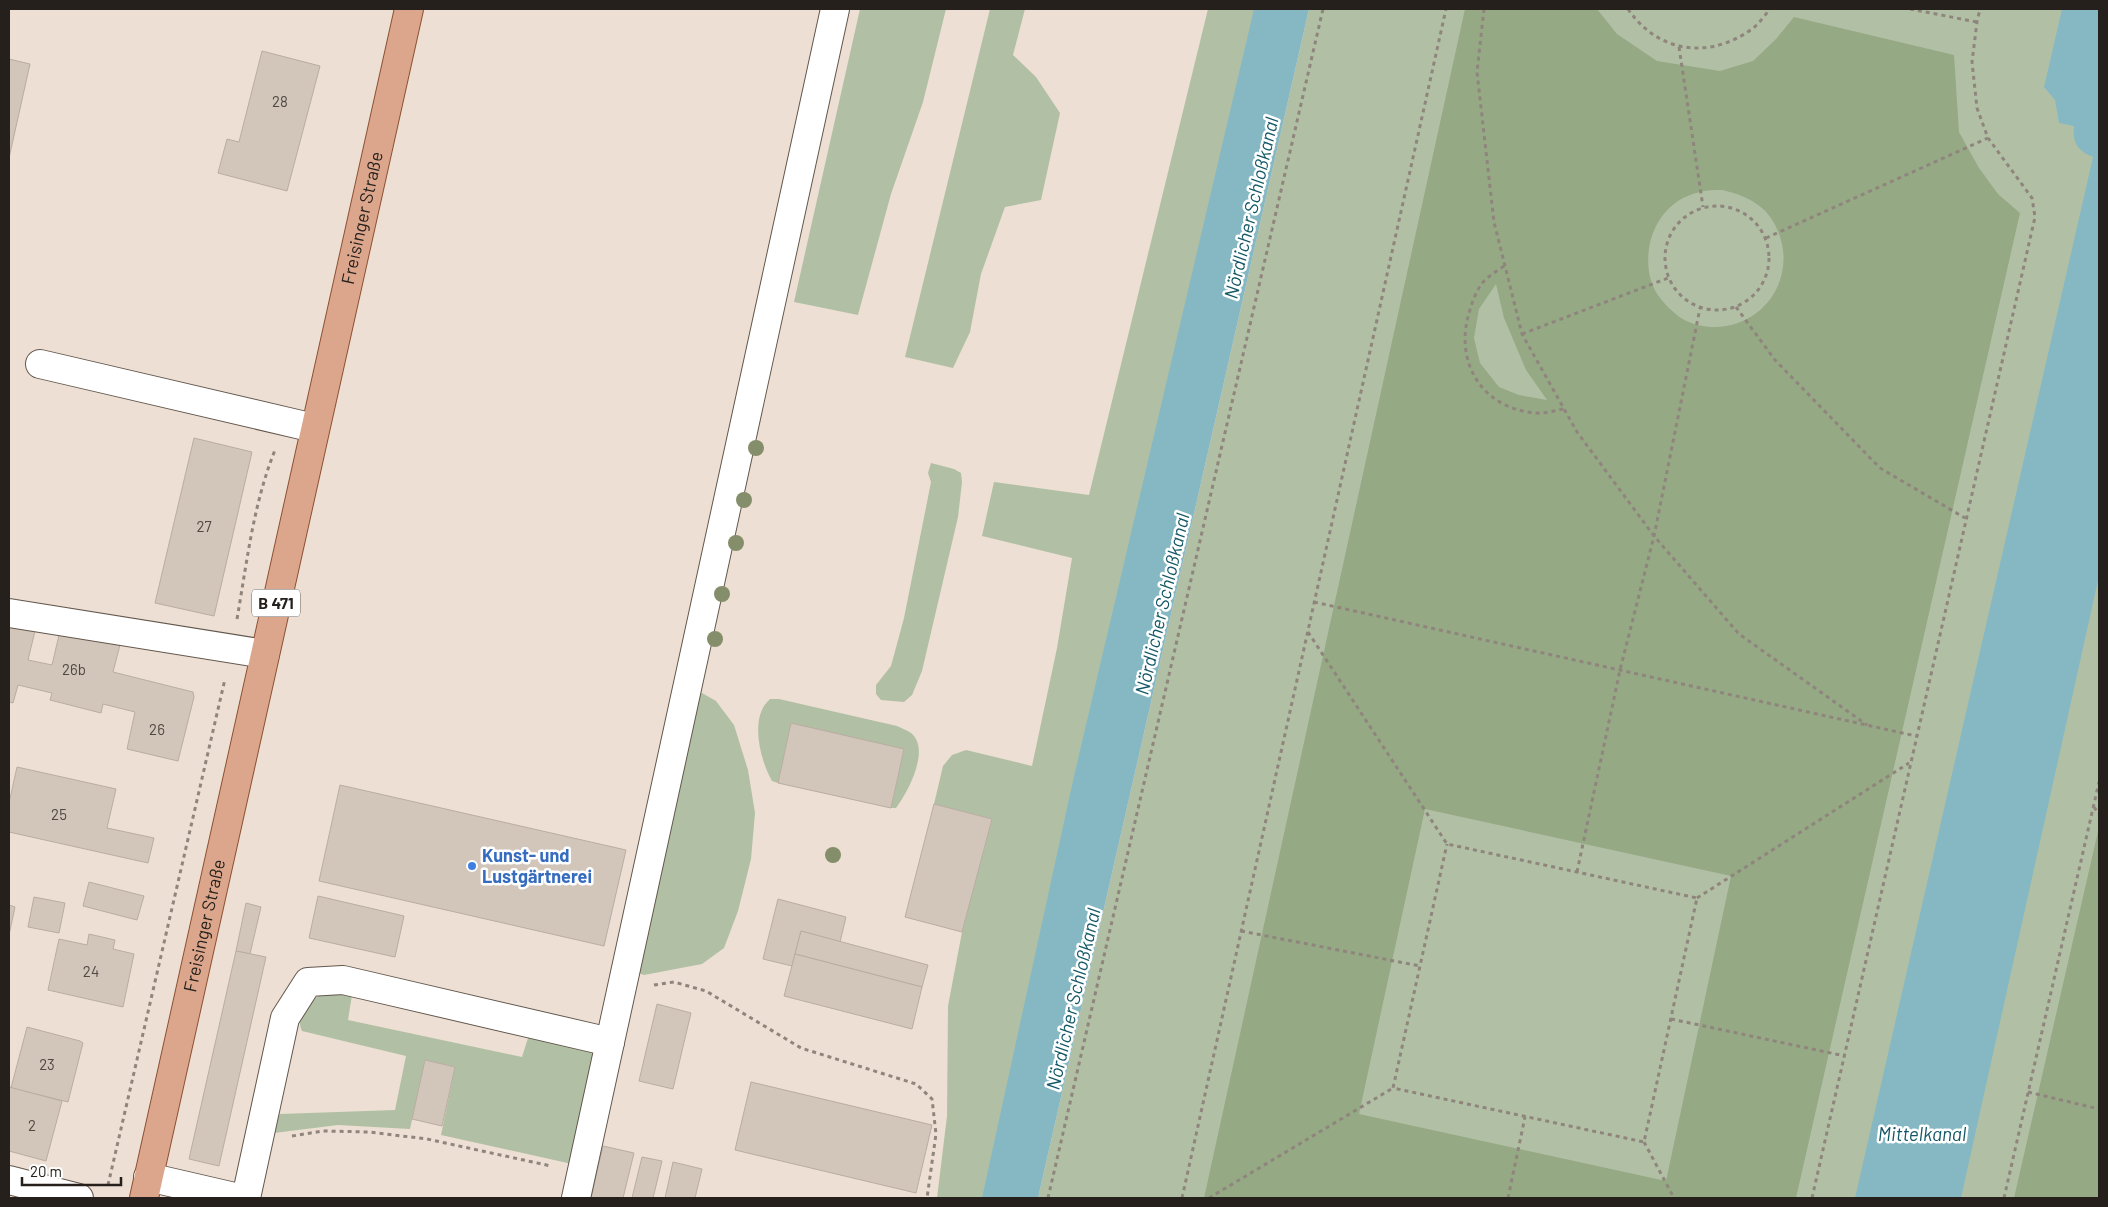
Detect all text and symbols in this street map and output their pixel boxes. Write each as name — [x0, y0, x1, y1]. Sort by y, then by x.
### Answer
house number: 28 — [272, 92, 288, 110]
water label: Nördlicher Schloßkanal — [1218, 114, 1283, 301]
street label: Freisinger Straße — [336, 149, 387, 286]
water label: Nördlicher Schloßkanal — [1129, 510, 1194, 697]
house number: 27 — [196, 517, 212, 535]
road number: B 471 — [252, 590, 300, 616]
house number: 26b — [62, 660, 86, 678]
house number: 26 — [149, 720, 165, 738]
house number: 25 — [51, 805, 67, 823]
place label: Kunst- und Lustgärtnerei — [482, 844, 592, 887]
street label: Freisinger Straße — [178, 857, 229, 994]
marker: Kunst- und Lustgärtnerei — [466, 860, 478, 872]
water label: Nördlicher Schloßkanal — [1040, 905, 1105, 1092]
house number: 24 — [83, 962, 99, 980]
house number: 23 — [39, 1055, 55, 1073]
house number: 2 — [28, 1116, 36, 1134]
water label: Mittelkanal — [1878, 1122, 1967, 1145]
scale bar — [22, 1154, 121, 1186]
text: 20 m — [30, 1162, 62, 1180]

